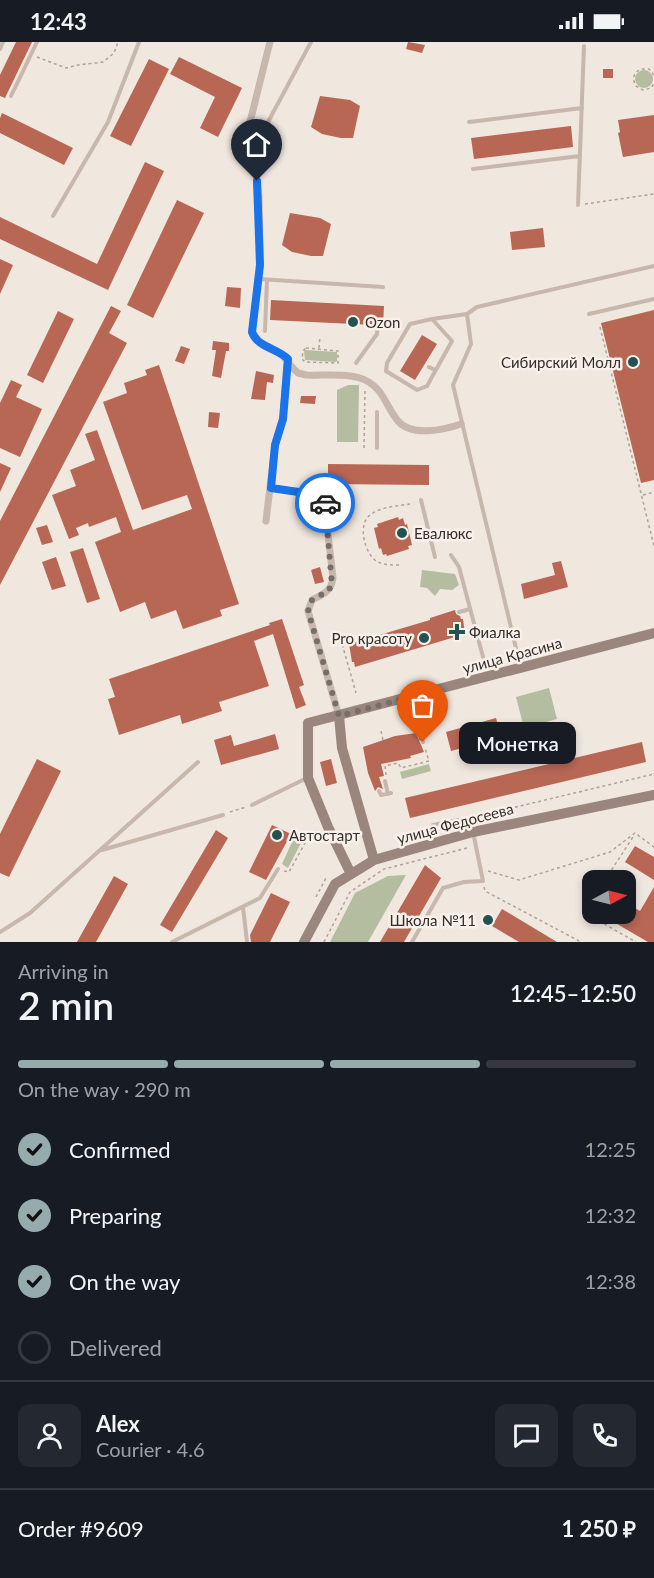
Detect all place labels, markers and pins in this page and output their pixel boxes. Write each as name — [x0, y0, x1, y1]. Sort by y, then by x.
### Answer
pin — [231, 119, 282, 181]
place label: Ozon — [365, 313, 400, 331]
marker: Ozon — [346, 315, 360, 329]
place label: Сибирский Молл — [501, 353, 621, 371]
marker: Сибирский Молл — [626, 355, 640, 369]
place label: Евалюкс — [414, 524, 473, 542]
marker: Евалюкс — [395, 526, 409, 540]
place label: Фиалка — [469, 623, 521, 641]
marker: Фиалка — [450, 625, 464, 639]
place label: Pro красоту — [331, 629, 412, 647]
marker: Pro красоту — [417, 631, 431, 645]
pin — [397, 680, 448, 742]
callout: Монетка — [459, 721, 576, 763]
place label: Автостарт — [289, 826, 361, 844]
marker: Автостарт — [270, 828, 284, 842]
place label: Школа №11 — [389, 911, 476, 929]
marker: Школа №11 — [481, 913, 495, 927]

